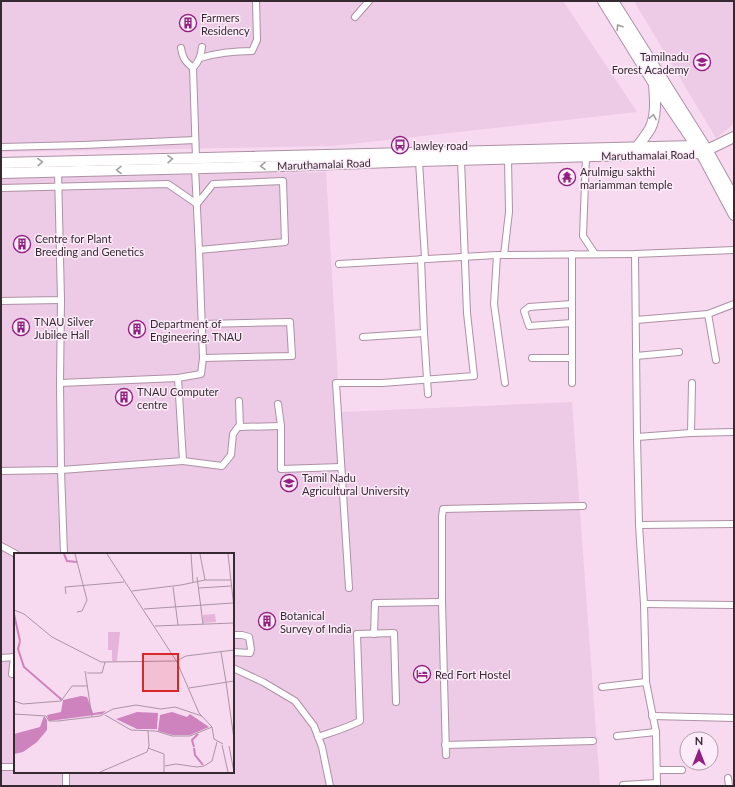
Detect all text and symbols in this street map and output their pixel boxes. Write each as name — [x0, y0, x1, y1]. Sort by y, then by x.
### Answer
place label: Farmers Residency — [201, 11, 250, 37]
building icon: Farmers Residency — [178, 13, 198, 33]
one-way arrow — [616, 24, 624, 31]
place label: Tamilnadu Forest Academy — [612, 50, 689, 76]
school or university icon: Tamilnadu Forest Academy — [692, 52, 712, 72]
one-way arrow — [649, 114, 657, 120]
bus stop icon: lawley road — [390, 135, 410, 155]
place label: lawley road — [413, 139, 468, 152]
street label: Maruthamalai Road — [601, 148, 695, 162]
one-way arrow — [167, 155, 173, 163]
street label: Maruthamalai Road — [277, 156, 371, 172]
one-way arrow — [37, 158, 43, 167]
one-way arrow — [260, 162, 266, 170]
one-way arrow — [116, 165, 122, 174]
place label: Arulmigu sakthi mariamman temple — [580, 165, 673, 191]
temple icon: Arulmigu sakthi mariamman temple — [557, 167, 577, 187]
place label: Centre for Plant Breeding and Genetics — [35, 232, 144, 258]
building icon: Centre for Plant Breeding and Genetics — [12, 234, 32, 254]
place label: TNAU Silver Jubilee Hall — [34, 315, 94, 341]
building icon: TNAU Silver Jubilee Hall — [11, 317, 31, 337]
place label: Department of Engineering, TNAU — [150, 317, 242, 343]
building icon: Department of Engineering, TNAU — [127, 319, 147, 339]
place label: TNAU Computer centre — [137, 385, 219, 411]
building icon: TNAU Computer centre — [114, 387, 134, 407]
place label: Tamil Nadu Agricultural University — [302, 471, 410, 497]
school or university icon: Tamil Nadu Agricultural University — [279, 473, 299, 493]
inset map — [14, 553, 234, 773]
place label: Botanical Survey of India — [280, 609, 351, 635]
building icon: Botanical Survey of India — [257, 611, 277, 631]
hotel icon: Red Fort Hostel — [412, 664, 432, 684]
place label: Red Fort Hostel — [435, 668, 511, 681]
north arrow — [679, 731, 719, 771]
text: N — [695, 734, 703, 747]

